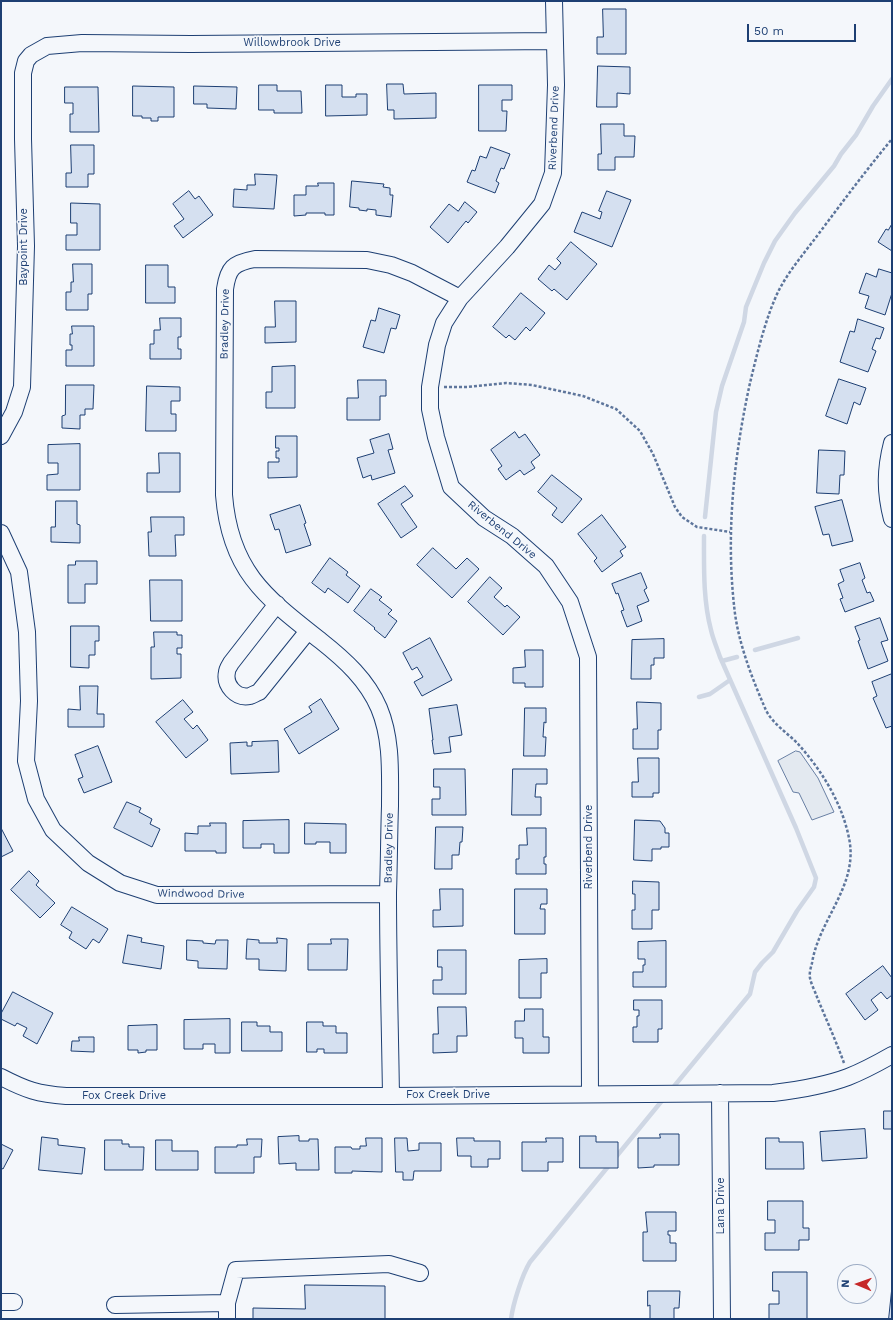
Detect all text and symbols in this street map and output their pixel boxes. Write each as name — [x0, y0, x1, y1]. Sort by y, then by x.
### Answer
scale bar — [749, 16, 858, 42]
text: 50 m — [754, 24, 784, 38]
street label: Willowbrook Drive — [243, 36, 341, 50]
street label: Riverbend Drive — [546, 85, 562, 171]
street label: Baypoint Drive — [17, 208, 31, 286]
street label: Bradley Drive — [218, 288, 232, 360]
street label: Riverbend Drive — [465, 498, 539, 562]
street label: Riverbend Drive — [582, 805, 596, 889]
street label: Bradley Drive — [382, 812, 396, 884]
street label: Windwood Drive — [157, 887, 245, 901]
street label: Fox Creek Drive — [406, 1088, 490, 1102]
street label: Fox Creek Drive — [82, 1089, 166, 1103]
street label: Lana Drive — [714, 1178, 728, 1234]
north arrow — [837, 1264, 877, 1304]
text: N — [839, 1279, 852, 1288]

